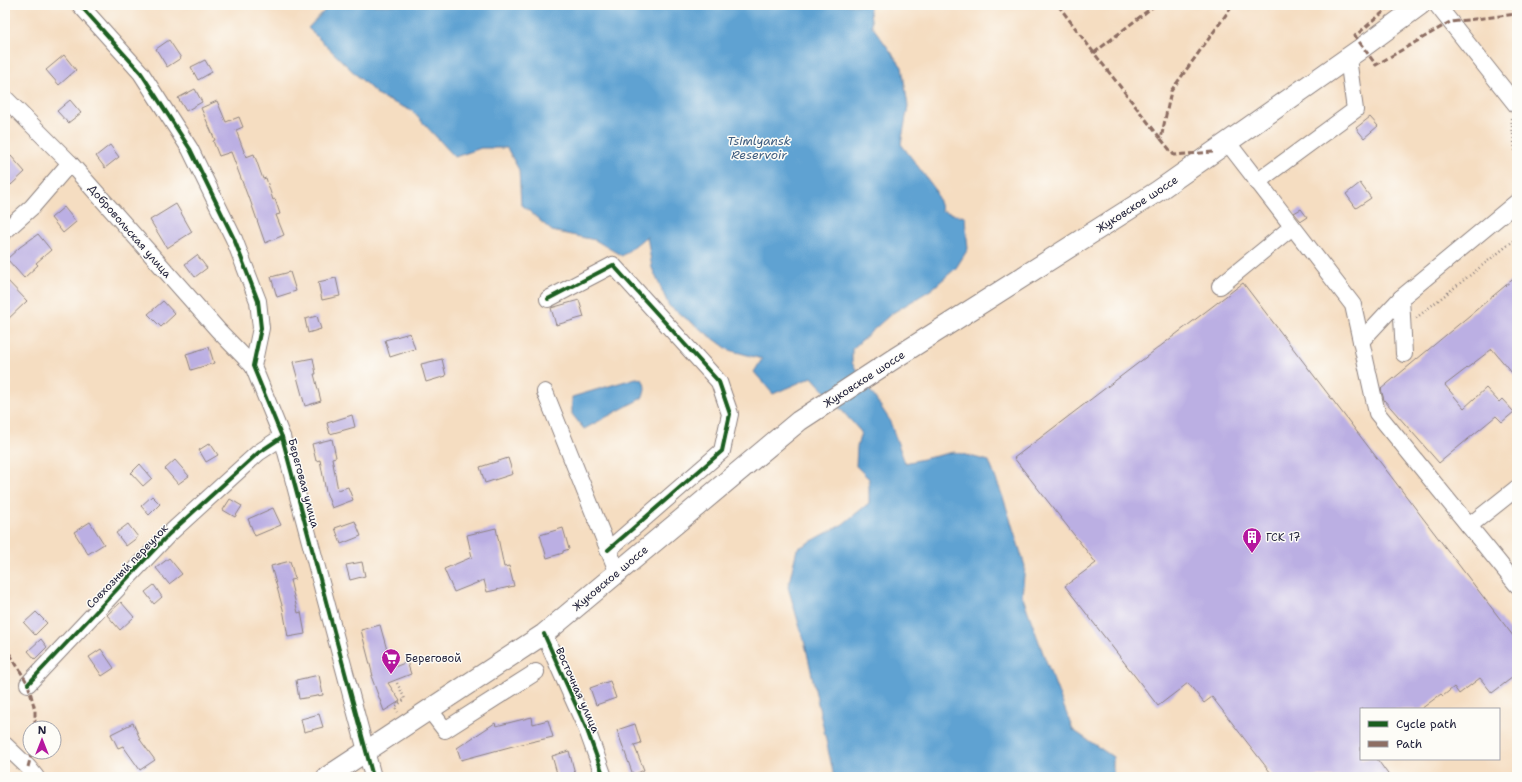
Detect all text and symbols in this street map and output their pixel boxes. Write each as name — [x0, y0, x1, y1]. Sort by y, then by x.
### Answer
water label: Tsimlyansk Reservoir — [727, 133, 791, 163]
street label: Жуковское шоссе — [1094, 172, 1181, 236]
street label: Добровольская улица — [85, 181, 175, 281]
street label: Жуковское шоссе — [821, 347, 908, 411]
street label: Береговая улица — [284, 437, 323, 530]
street label: Совхозный переулок — [83, 521, 172, 612]
building icon: ГСК 17 — [1241, 526, 1263, 554]
place label: ГСК 17 — [1266, 530, 1301, 545]
street label: Жуковское шоссе — [569, 542, 651, 614]
street label: Восточная улица — [552, 645, 603, 736]
supermarket icon: Береговой — [380, 647, 402, 675]
place label: Береговой — [405, 651, 461, 666]
legend — [1360, 708, 1500, 760]
text: Cycle path — [1396, 716, 1457, 732]
north arrow — [22, 720, 62, 760]
text: N — [38, 723, 47, 738]
text: Path — [1396, 736, 1422, 752]

